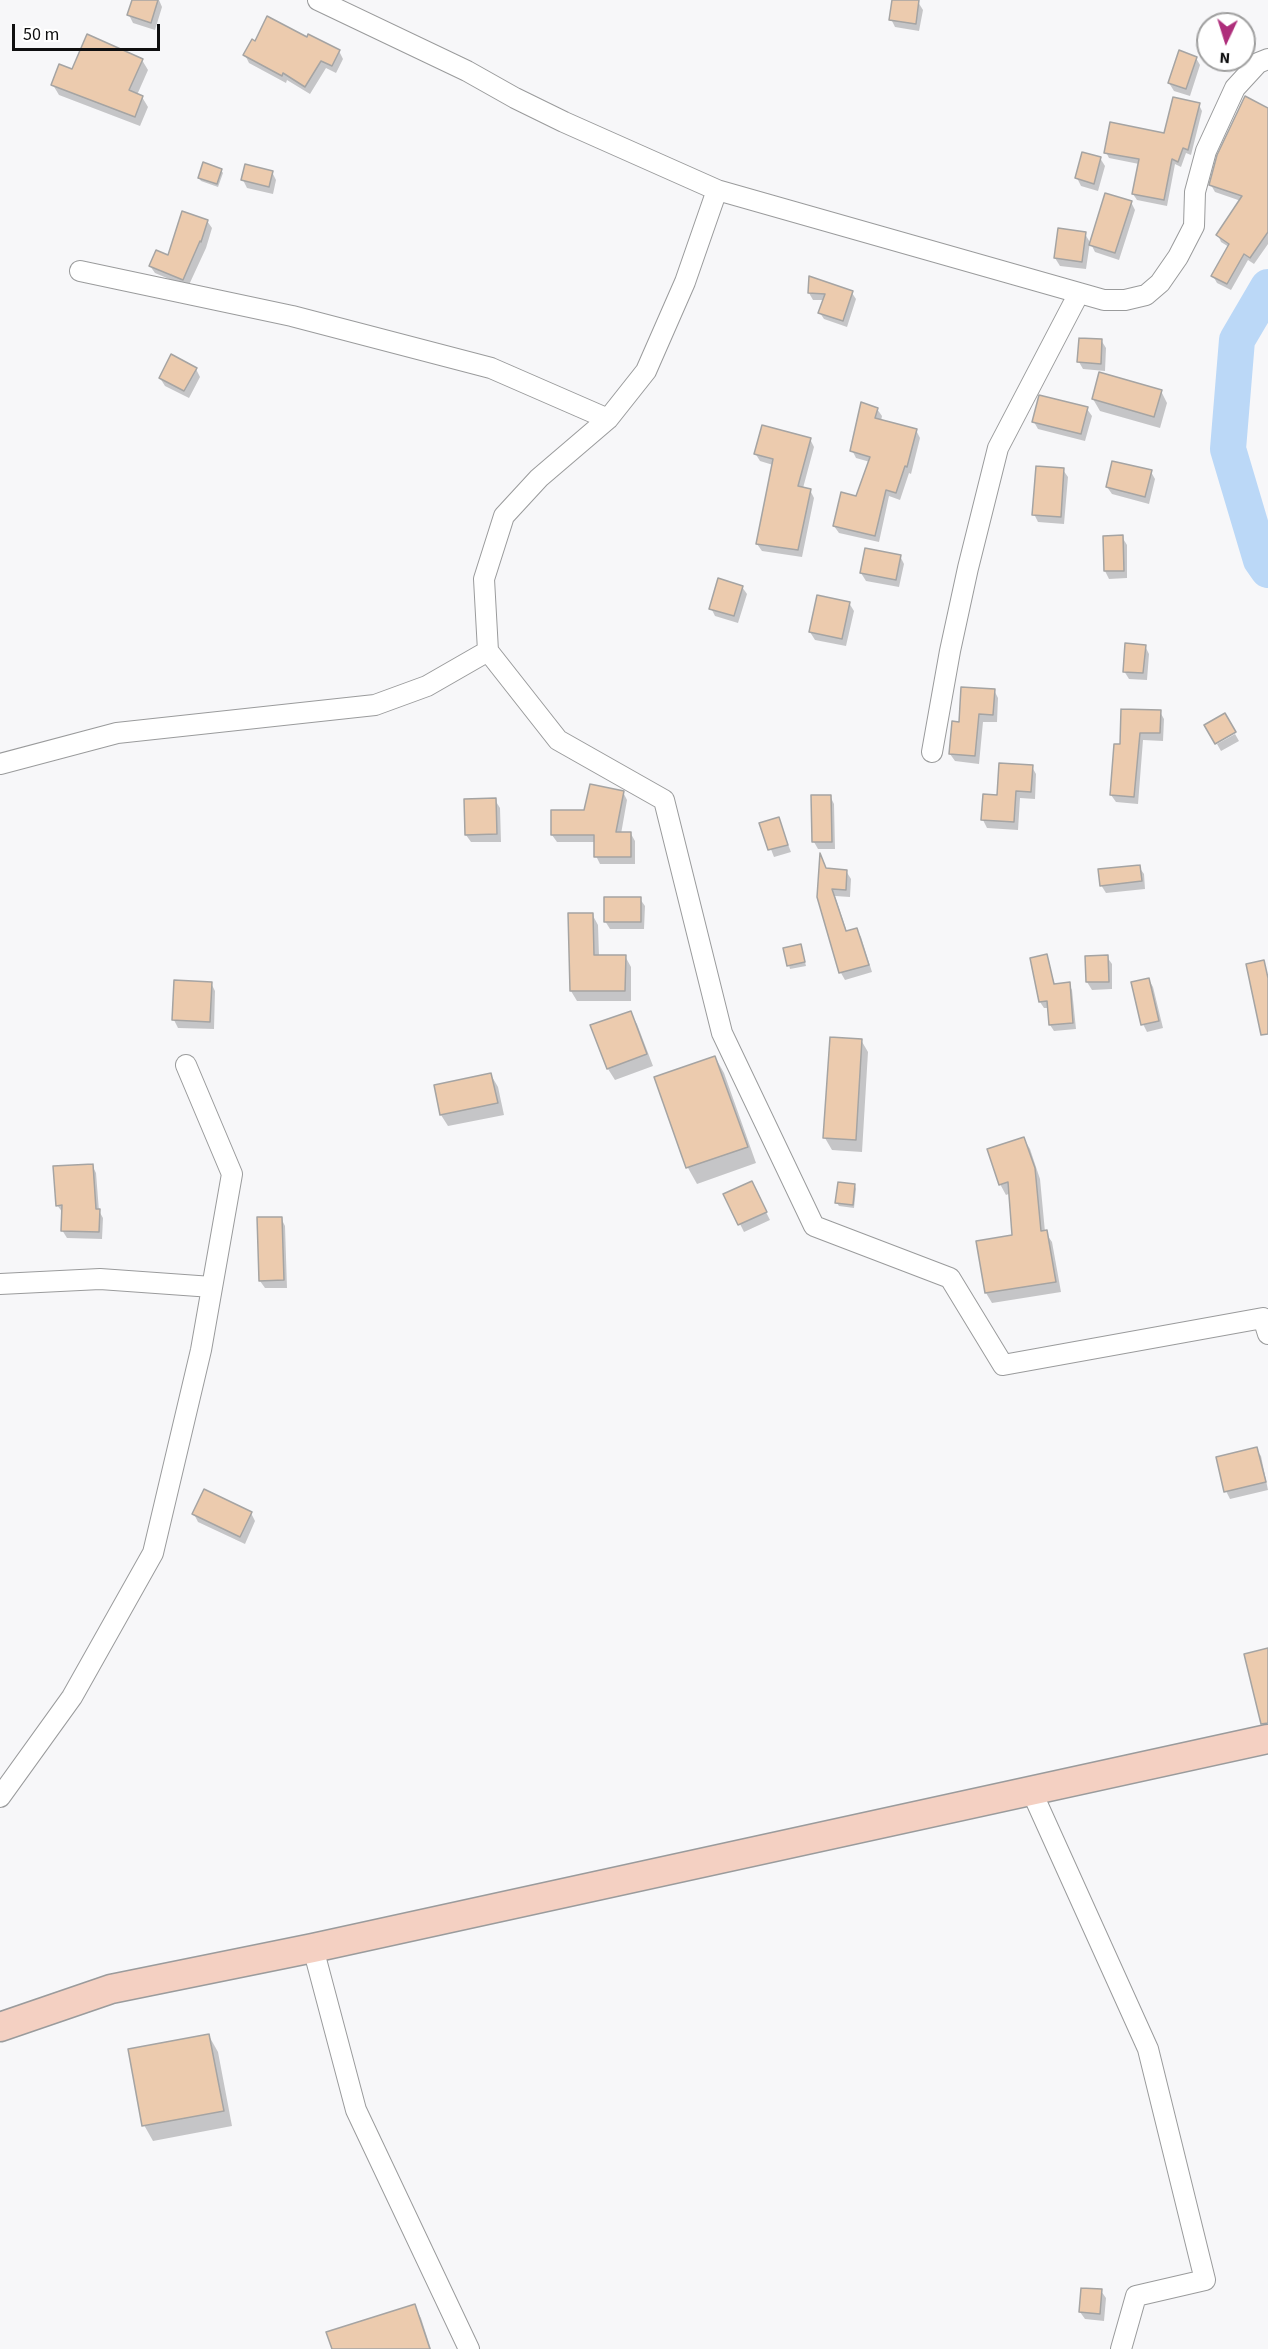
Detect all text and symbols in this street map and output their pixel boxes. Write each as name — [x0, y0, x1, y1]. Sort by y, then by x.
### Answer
scale bar — [15, 12, 164, 50]
north arrow — [1196, 12, 1256, 72]
text: 50 m — [23, 22, 59, 47]
text: N — [1219, 47, 1231, 69]

